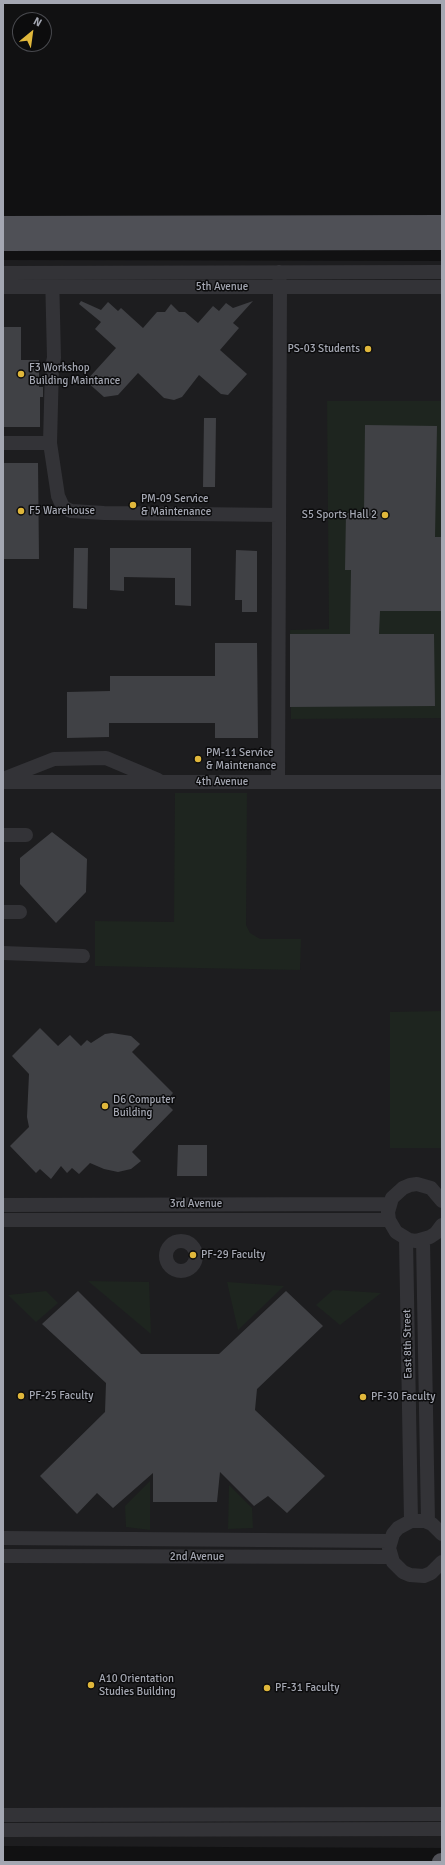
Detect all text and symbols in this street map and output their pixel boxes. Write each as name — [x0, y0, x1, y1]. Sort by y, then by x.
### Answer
north arrow — [12, 12, 52, 52]
text: N — [31, 14, 44, 29]
street label: 5th Avenue — [196, 280, 248, 294]
place label: PS-03 Students — [288, 342, 360, 356]
marker: PS-03 Students — [363, 344, 373, 354]
place label: F3 Workshop Building Maintance — [29, 361, 120, 387]
marker: F3 Workshop Building Maintance — [16, 369, 26, 379]
place label: PM-09 Service & Maintenance — [141, 492, 211, 518]
marker: PM-09 Service & Maintenance — [128, 500, 138, 510]
place label: F5 Warehouse — [29, 504, 95, 518]
marker: F5 Warehouse — [16, 506, 26, 516]
place label: S5 Sports Hall 2 — [302, 508, 377, 522]
marker: S5 Sports Hall 2 — [380, 510, 390, 520]
place label: PM-11 Service & Maintenance — [206, 746, 276, 772]
marker: PM-11 Service & Maintenance — [193, 754, 203, 764]
street label: 4th Avenue — [196, 775, 248, 789]
place label: D6 Computer Building — [113, 1093, 175, 1119]
marker: D6 Computer Building — [100, 1101, 110, 1111]
street label: 3rd Avenue — [170, 1197, 222, 1211]
place label: PF-29 Faculty — [201, 1248, 265, 1262]
marker: PF-29 Faculty — [188, 1250, 198, 1260]
street label: East 8th Street — [401, 1309, 415, 1379]
place label: PF-25 Faculty — [29, 1389, 93, 1403]
place label: PF-30 Faculty — [371, 1390, 435, 1404]
marker: PF-25 Faculty — [16, 1391, 26, 1401]
marker: PF-30 Faculty — [358, 1392, 368, 1402]
street label: 2nd Avenue — [170, 1550, 224, 1564]
place label: A10 Orientation Studies Building — [99, 1672, 176, 1698]
marker: A10 Orientation Studies Building — [86, 1680, 96, 1690]
place label: PF-31 Faculty — [275, 1681, 339, 1695]
marker: PF-31 Faculty — [262, 1683, 272, 1693]

